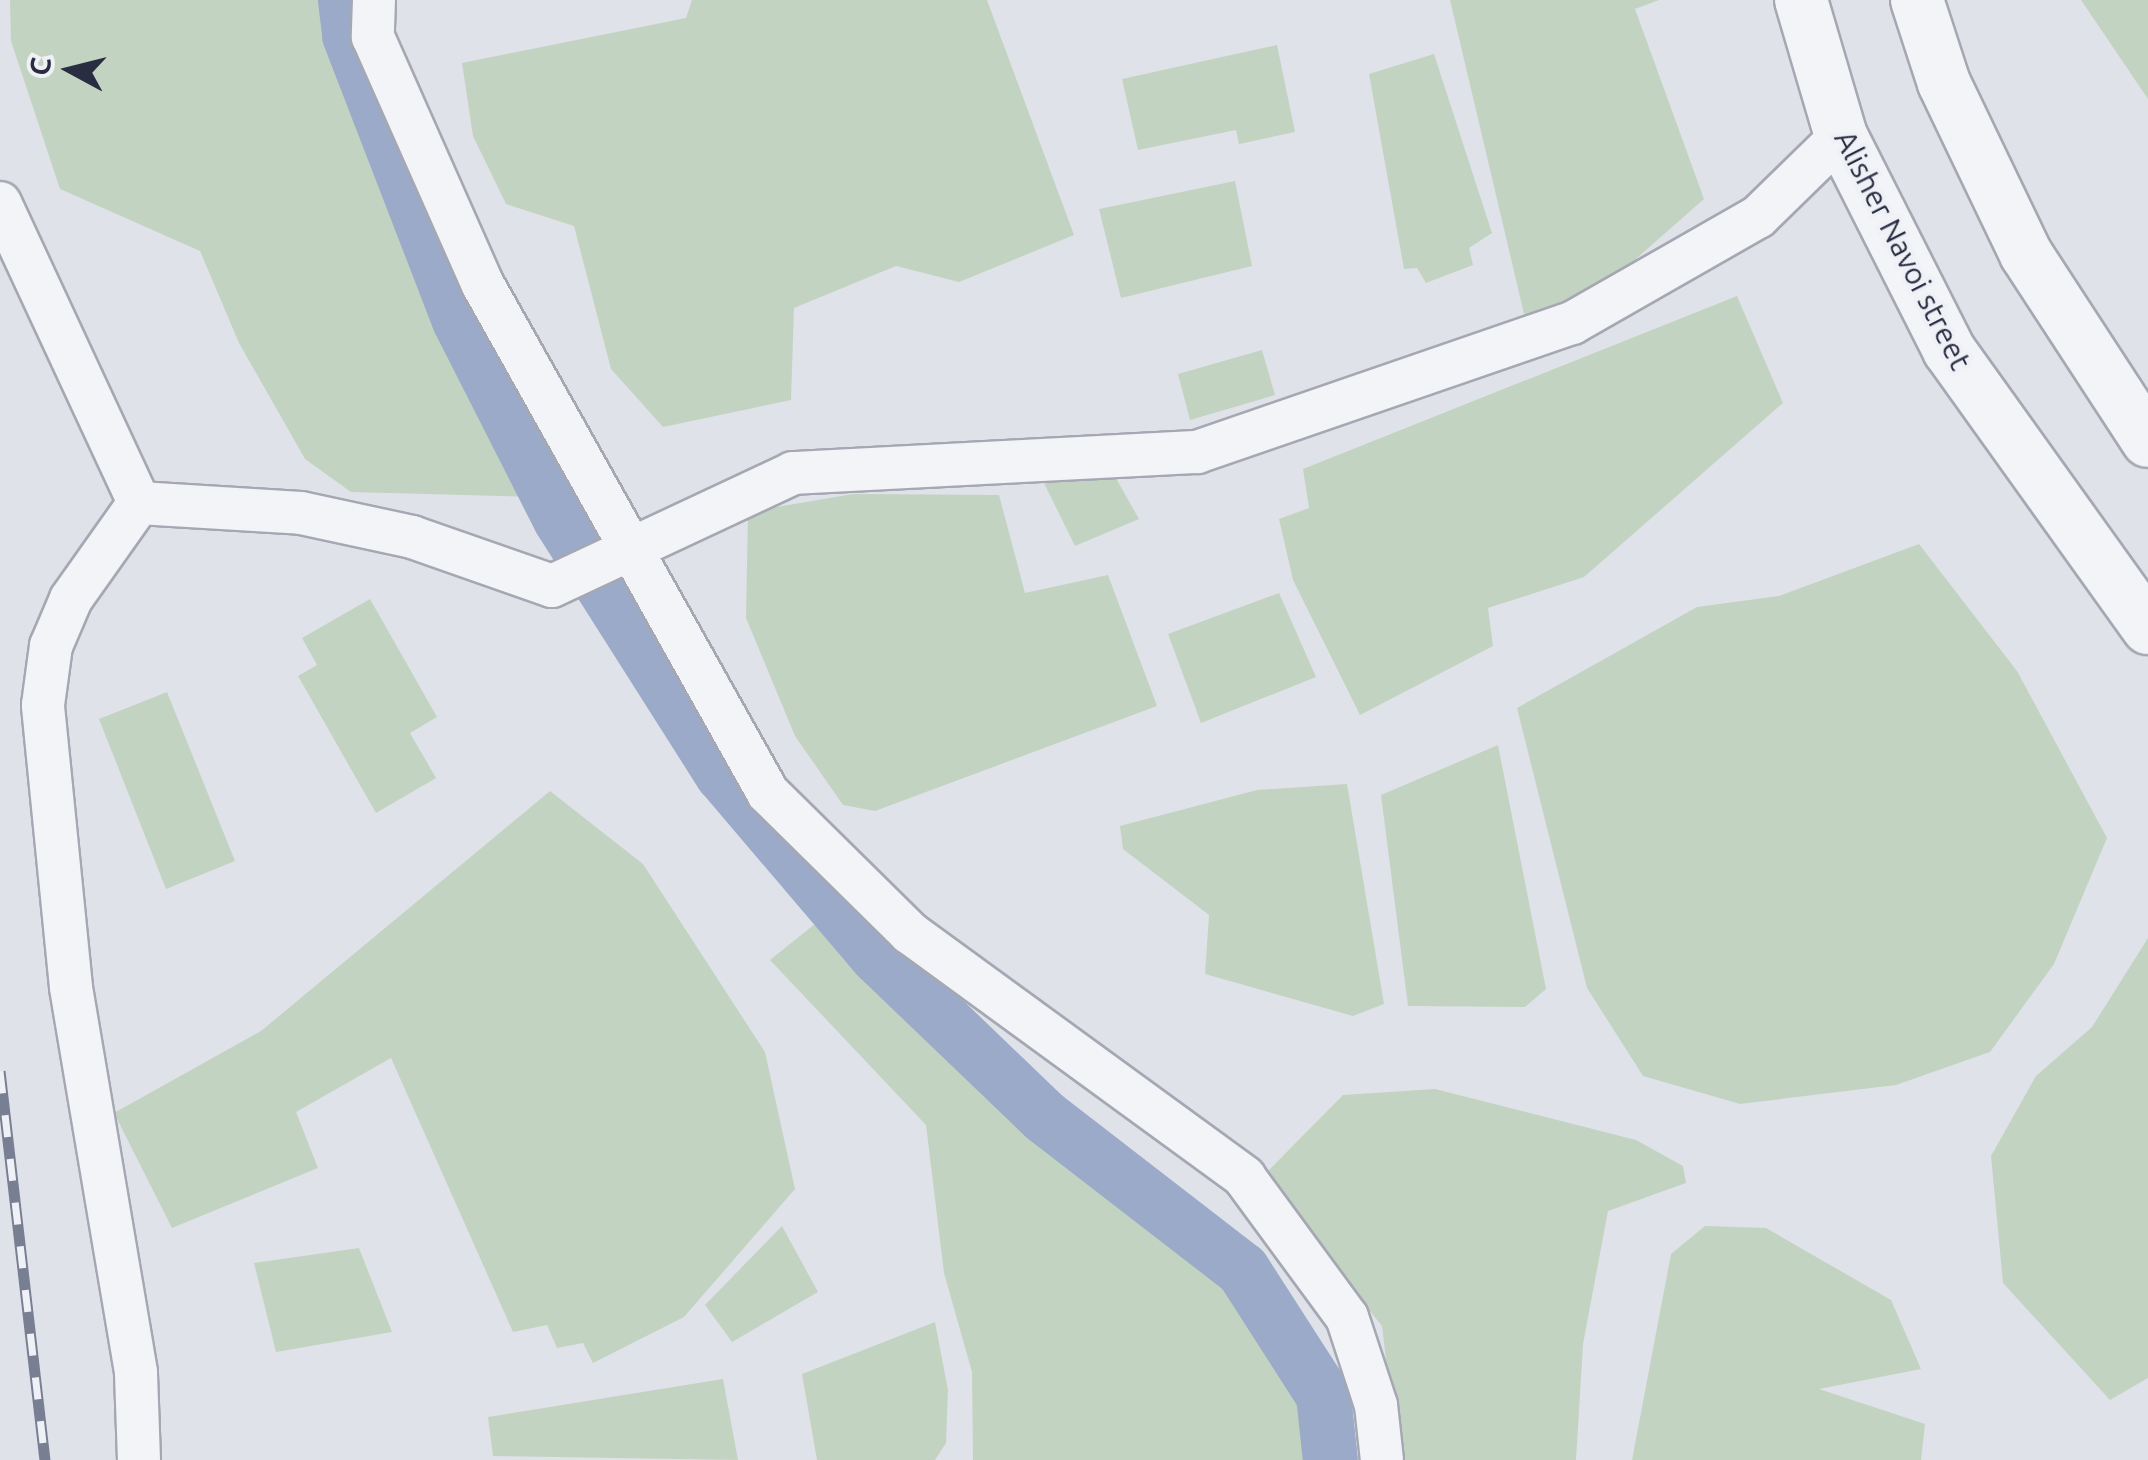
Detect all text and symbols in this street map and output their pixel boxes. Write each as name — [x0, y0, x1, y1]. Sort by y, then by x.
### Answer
north arrow — [20, 20, 120, 120]
text: С — [23, 56, 56, 77]
street label: Alisher Navoi street — [1827, 124, 1979, 376]

